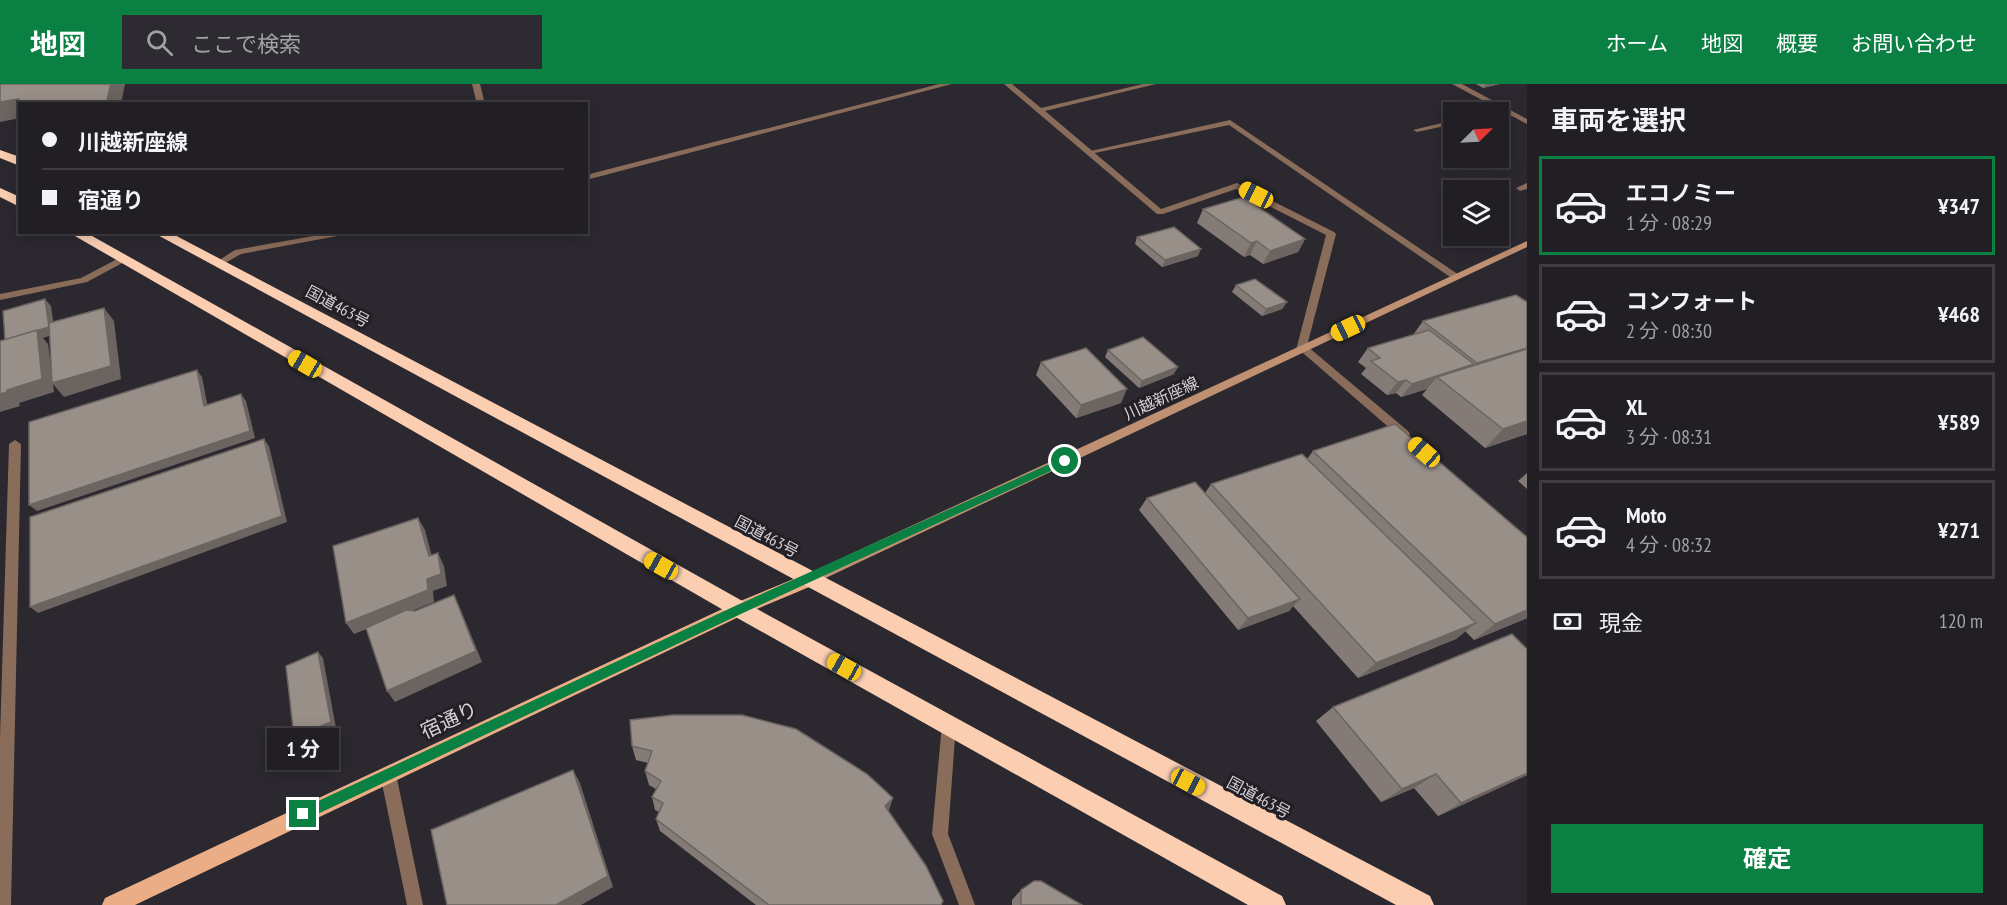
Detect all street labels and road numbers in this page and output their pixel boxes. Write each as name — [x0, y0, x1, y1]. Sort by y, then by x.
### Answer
street label: 国道463号 — [303, 281, 373, 331]
street label: 川越新座線 — [1121, 372, 1201, 424]
street label: 国道463号 — [732, 511, 802, 561]
street label: 宿通り — [416, 696, 482, 744]
street label: 国道463号 — [1224, 772, 1294, 822]

